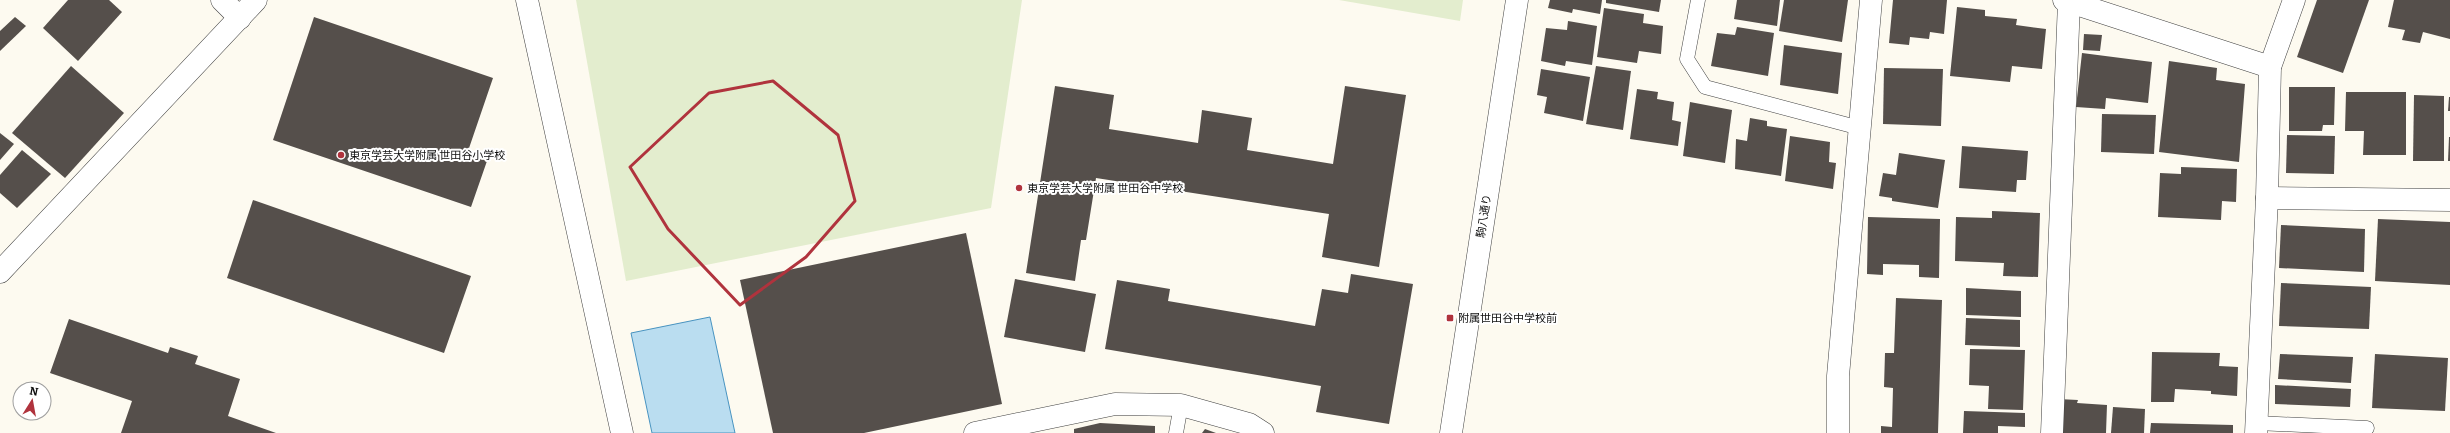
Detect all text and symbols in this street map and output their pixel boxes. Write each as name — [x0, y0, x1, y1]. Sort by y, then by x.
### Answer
place label: 東京学芸大学附属 世田谷小学校 — [349, 149, 505, 162]
marker: 東京学芸大学附属 世田谷小学校 — [336, 150, 346, 160]
place label: 東京学芸大学附属 世田谷中学校 — [1027, 182, 1183, 195]
marker: 東京学芸大学附属 世田谷中学校 — [1014, 183, 1024, 193]
street label: 駒八通り — [1474, 193, 1494, 239]
place label: 附属世田谷中学校前 — [1458, 312, 1557, 325]
marker: 附属世田谷中学校前 — [1445, 313, 1455, 323]
north arrow — [12, 381, 52, 421]
text: N — [28, 384, 40, 399]

